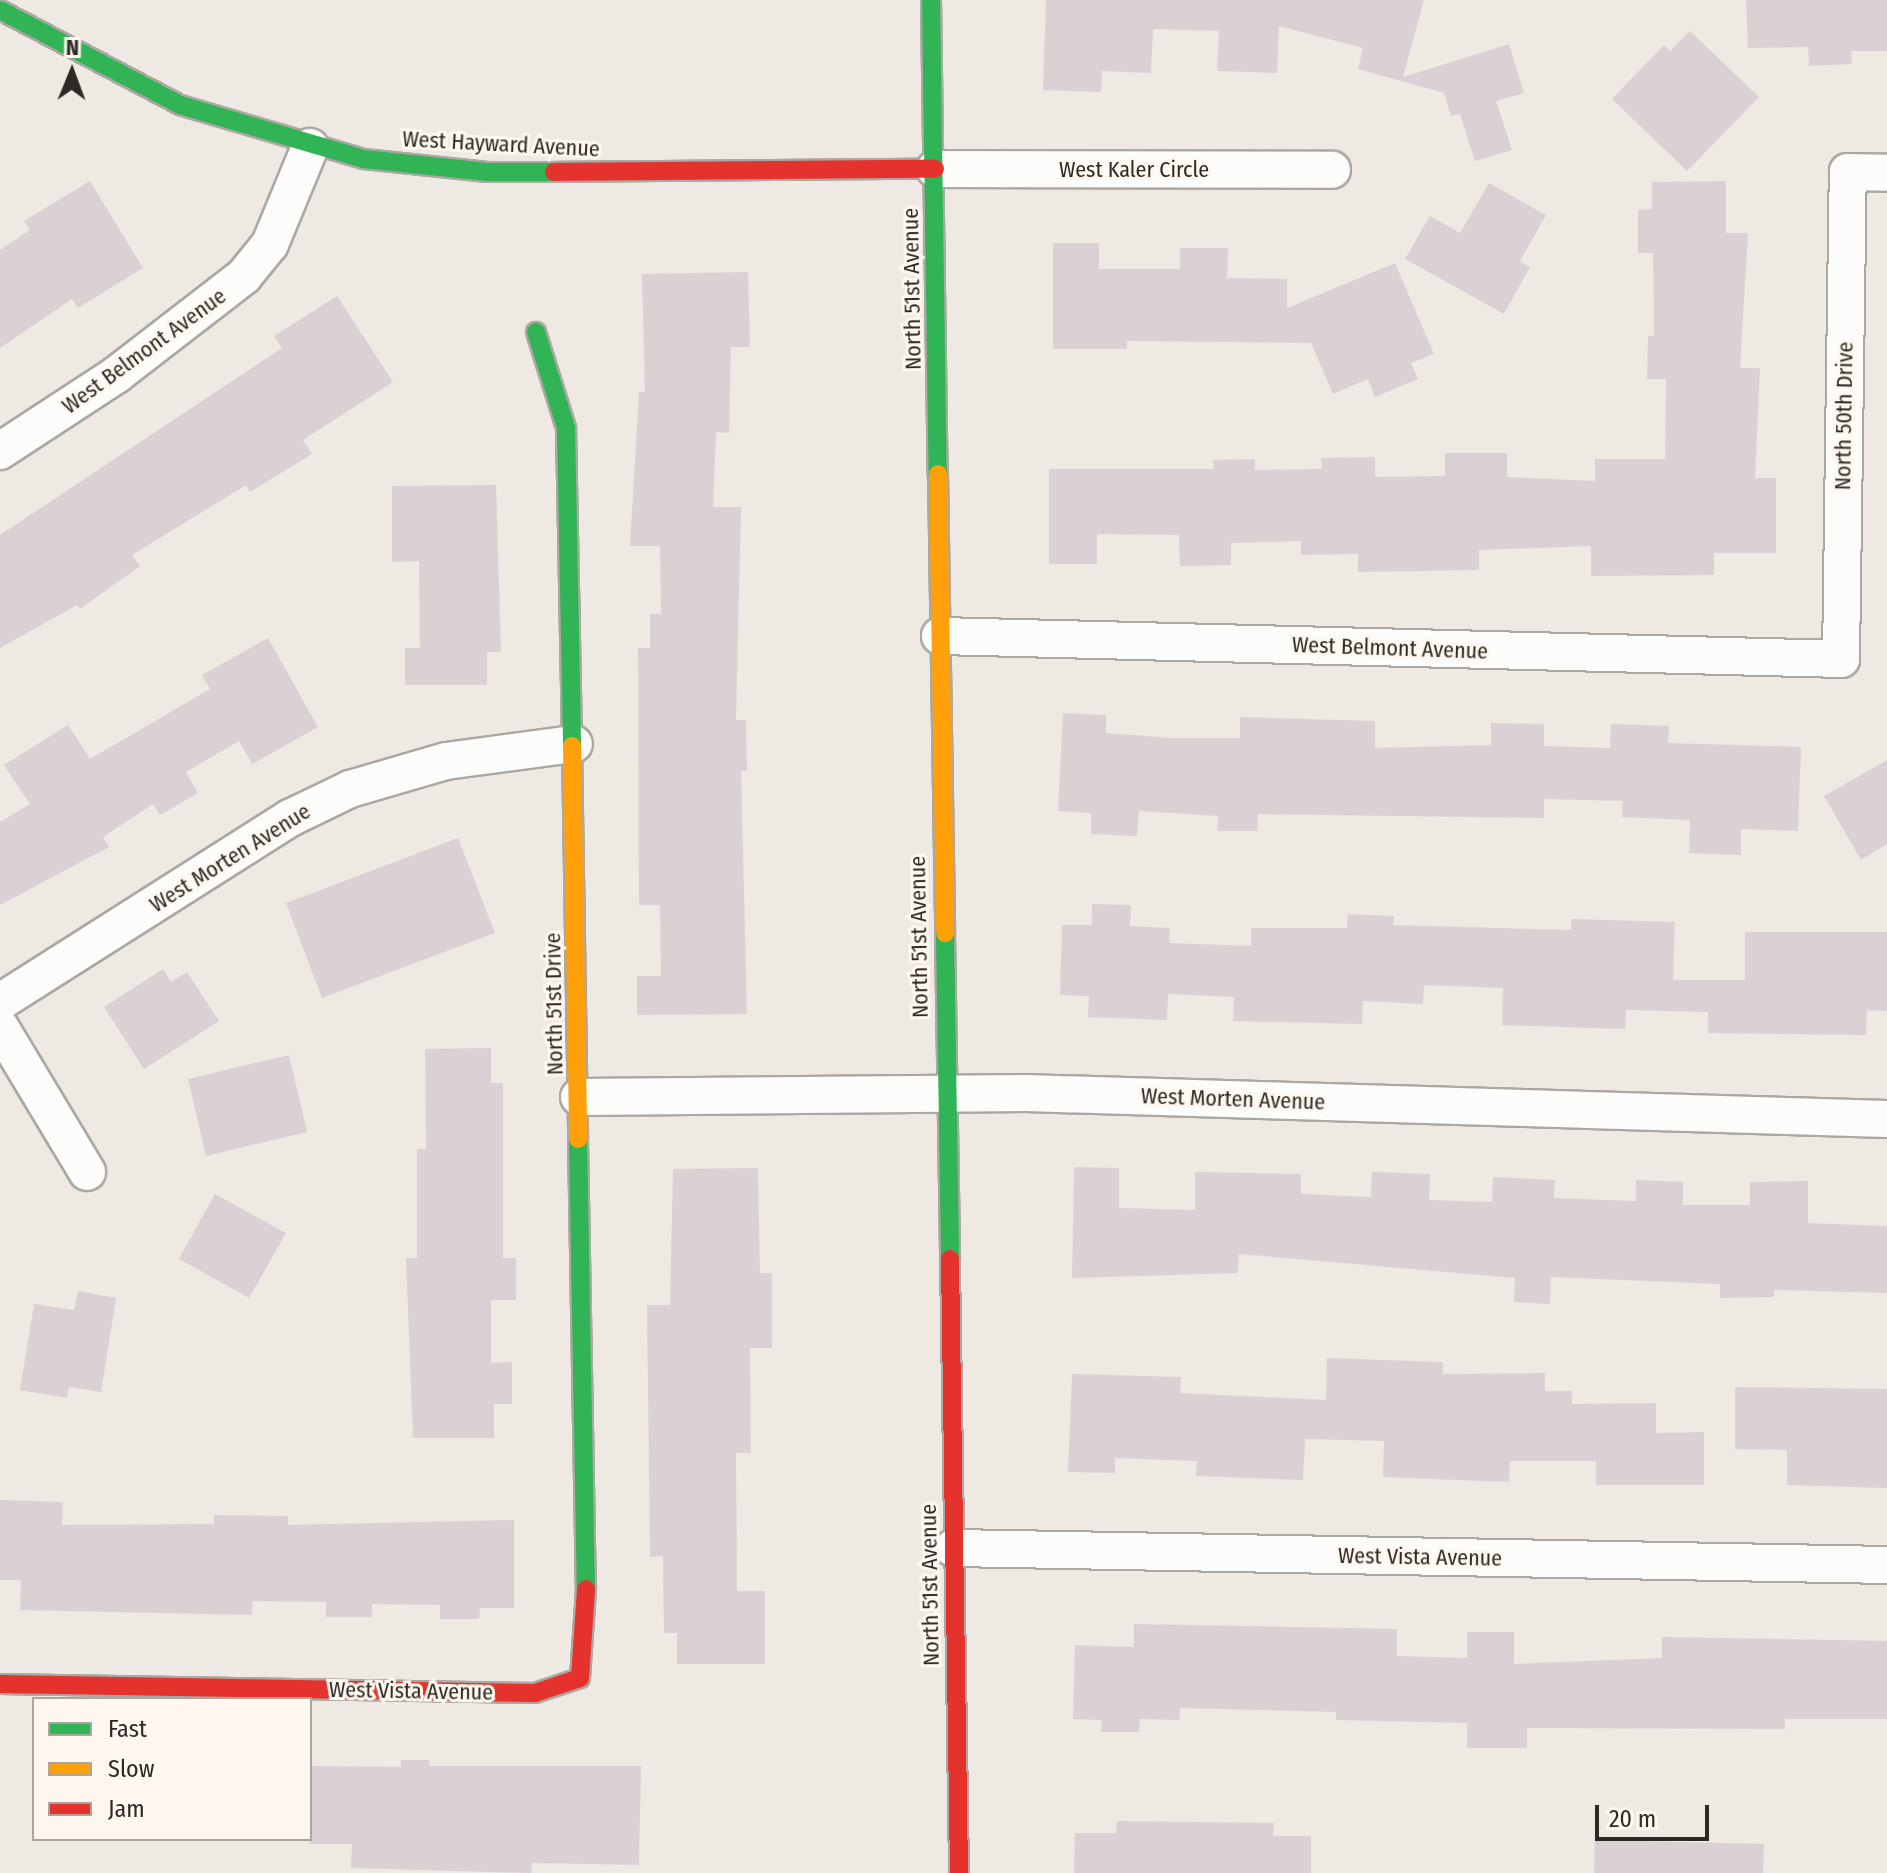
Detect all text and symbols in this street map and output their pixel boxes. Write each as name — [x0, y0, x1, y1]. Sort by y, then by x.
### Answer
north arrow — [32, 32, 112, 112]
text: N — [66, 34, 79, 61]
street label: West Hayward Avenue — [402, 126, 600, 162]
street label: West Kaler Circle — [1059, 157, 1209, 183]
street label: North 51st Avenue — [897, 208, 927, 370]
street label: West Belmont Avenue — [57, 283, 231, 419]
street label: North 50th Drive — [1830, 341, 1858, 491]
street label: West Belmont Avenue — [1292, 631, 1488, 665]
street label: West Morten Avenue — [145, 798, 315, 918]
street label: North 51st Avenue — [904, 856, 934, 1018]
street label: North 51st Drive — [540, 933, 568, 1075]
street label: West Morten Avenue — [1140, 1083, 1326, 1115]
street label: North 51st Avenue — [915, 1504, 945, 1666]
street label: West Vista Avenue — [1338, 1542, 1502, 1572]
street label: West Vista Avenue — [329, 1676, 493, 1706]
legend — [32, 1697, 312, 1841]
text: Fast — [108, 1715, 147, 1743]
text: Slow — [108, 1755, 154, 1783]
scale bar — [1599, 1789, 1713, 1839]
text: Jam — [108, 1795, 145, 1823]
text: 20 m — [1609, 1805, 1656, 1833]

